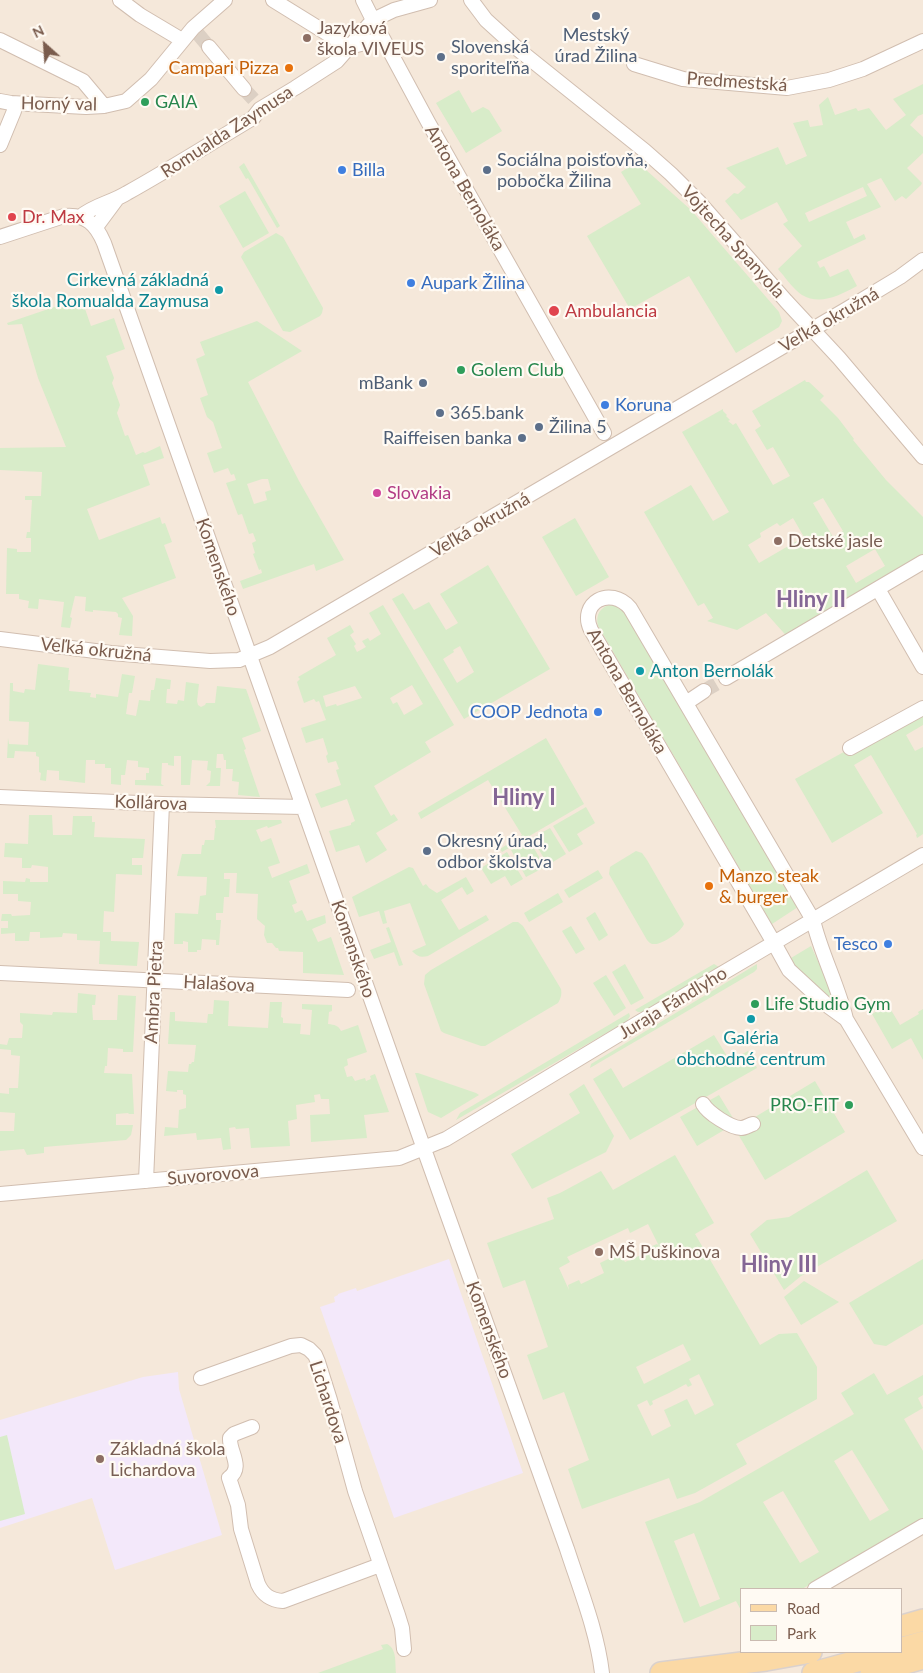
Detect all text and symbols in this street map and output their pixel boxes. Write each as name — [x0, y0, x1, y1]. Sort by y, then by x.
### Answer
marker: Mestský úrad Žilina — [590, 10, 602, 22]
place label: Jazyková škola VIVEUS — [317, 17, 424, 59]
north arrow — [20, 20, 70, 70]
text: N — [30, 21, 47, 41]
place label: Mestský úrad Žilina — [555, 24, 637, 66]
marker: Jazyková škola VIVEUS — [301, 32, 313, 44]
place label: Slovenská sporiteľňa — [451, 36, 530, 78]
marker: Slovenská sporiteľňa — [435, 51, 447, 63]
place label: Campari Pizza — [168, 57, 279, 79]
marker: Campari Pizza — [283, 62, 295, 74]
street label: Predmestská — [686, 68, 788, 96]
street label: Romualda Zaymusa — [157, 81, 297, 183]
place label: GAIA — [155, 91, 197, 113]
street label: Horný val — [21, 93, 97, 115]
marker: GAIA — [139, 96, 151, 108]
street label: Antona Bernoláka — [420, 121, 510, 255]
place label: Sociálna poisťovňa, pobočka Žilina — [497, 149, 648, 192]
place label: Billa — [352, 159, 385, 181]
marker: Billa — [336, 164, 348, 176]
marker: Sociálna poisťovňa, pobočka Žilina — [481, 164, 493, 176]
street label: Vojtecha Spanyola — [677, 181, 789, 303]
place label: Dr. Max — [22, 206, 85, 228]
marker: Dr. Max — [6, 211, 18, 223]
place label: Cirkevná základná škola Romualda Zaymusa — [12, 269, 209, 312]
place label: Aupark Žilina — [421, 272, 525, 294]
marker: Aupark Žilina — [405, 277, 417, 289]
street label: Veľká okružná — [775, 283, 883, 357]
marker: Cirkevná základná škola Romualda Zaymusa — [213, 284, 225, 296]
place label: Ambulancia — [565, 300, 657, 322]
marker: Ambulancia — [547, 304, 561, 318]
place label: Golem Club — [471, 359, 564, 381]
marker: Golem Club — [455, 364, 467, 376]
place label: mBank — [359, 372, 413, 394]
marker: mBank — [417, 377, 429, 389]
place label: Koruna — [615, 394, 672, 416]
marker: Koruna — [599, 399, 611, 411]
place label: 365.bank — [450, 402, 524, 424]
marker: 365.bank — [434, 407, 446, 419]
place label: Žilina 5 — [549, 416, 607, 438]
marker: Žilina 5 — [533, 421, 545, 433]
place label: Raiffeisen banka — [383, 427, 512, 449]
marker: Raiffeisen banka — [516, 432, 528, 444]
place label: Slovakia — [387, 482, 451, 504]
marker: Slovakia — [371, 487, 383, 499]
street label: Veľká okružná — [426, 488, 534, 562]
street label: Komenského — [191, 515, 245, 619]
place label: Detské jasle — [788, 530, 883, 552]
marker: Detské jasle — [772, 535, 784, 547]
district label: Hliny II — [776, 587, 846, 613]
street label: Antona Bernoláka — [582, 624, 672, 758]
street label: Veľká okružná — [39, 633, 153, 667]
place label: Anton Bernolák — [650, 660, 773, 682]
marker: Anton Bernolák — [634, 665, 646, 677]
place label: COOP Jednota — [470, 701, 588, 723]
marker: COOP Jednota — [592, 706, 604, 718]
district label: Hliny I — [492, 785, 556, 811]
street label: Kollárova — [114, 791, 188, 815]
place label: Okresný úrad, odbor školstva — [437, 830, 552, 872]
marker: Okresný úrad, odbor školstva — [421, 845, 433, 857]
place label: Manzo steak & burger — [719, 865, 819, 908]
marker: Manzo steak & burger — [703, 880, 715, 892]
street label: Komenského — [326, 897, 380, 1001]
place label: Tesco — [834, 933, 878, 955]
marker: Tesco — [882, 938, 894, 950]
street label: Ambra Pietra — [141, 940, 167, 1044]
street label: Juraja Fándlyho — [615, 962, 731, 1044]
street label: Halašova — [183, 971, 255, 997]
place label: Life Studio Gym — [765, 993, 891, 1015]
marker: Life Studio Gym — [749, 998, 761, 1010]
marker: Galéria obchodné centrum — [745, 1013, 757, 1025]
place label: Galéria obchodné centrum — [676, 1027, 826, 1070]
place label: PRO-FIT — [770, 1094, 839, 1116]
marker: PRO-FIT — [843, 1099, 855, 1111]
street label: Suvorovova — [166, 1160, 260, 1190]
place label: MŠ Puškinova — [609, 1241, 720, 1263]
marker: MŠ Puškinova — [593, 1246, 605, 1258]
district label: Hliny III — [741, 1252, 817, 1278]
street label: Komenského — [461, 1278, 517, 1382]
street label: Lichardova — [305, 1358, 351, 1446]
place label: Základná škola Lichardova — [110, 1438, 226, 1480]
marker: Základná škola Lichardova — [94, 1453, 106, 1465]
legend — [740, 1588, 903, 1653]
text: Road — [787, 1599, 820, 1617]
text: Park — [787, 1624, 816, 1642]

